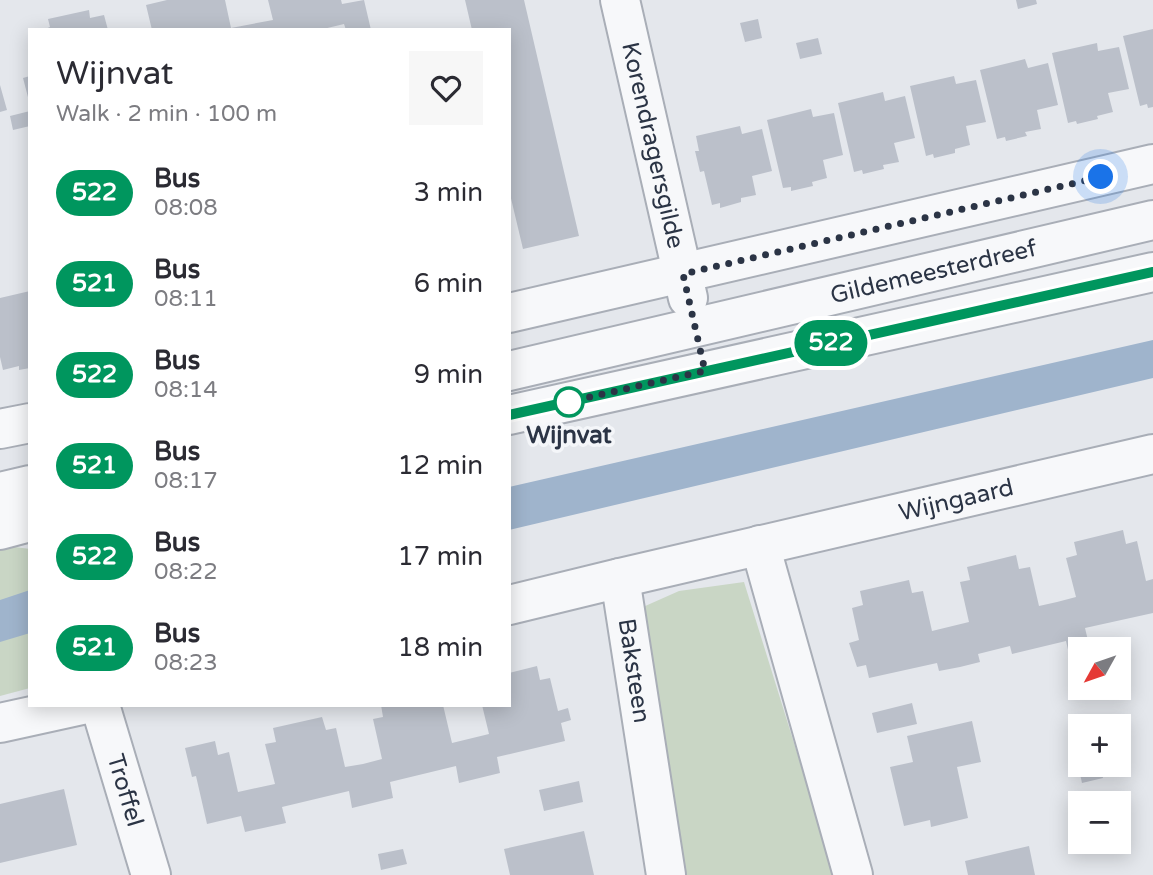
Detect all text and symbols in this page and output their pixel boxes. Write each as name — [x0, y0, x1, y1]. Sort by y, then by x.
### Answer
street label: Korendragersgilde — [616, 39, 691, 251]
button: heart — [409, 51, 483, 125]
text: Wijnvat — [56, 54, 173, 93]
text: Walk · 2 min · 100 m — [56, 100, 277, 128]
your location — [1083, 159, 1118, 194]
text: Bus — [154, 163, 200, 194]
text: 3 min — [414, 177, 483, 208]
text: 522 — [72, 178, 117, 207]
text: 08:08 — [154, 194, 218, 222]
street label: Gildemeesterdreef — [827, 233, 1040, 310]
text: Bus — [154, 254, 200, 285]
text: 6 min — [414, 268, 483, 299]
text: 521 — [72, 269, 117, 298]
text: 08:11 — [154, 285, 218, 313]
line badge: 522 — [791, 320, 871, 366]
text: 522 — [808, 328, 854, 357]
text: Bus — [154, 345, 200, 376]
text: 9 min — [414, 359, 483, 390]
text: 522 — [72, 360, 117, 389]
text: 08:14 — [154, 376, 218, 404]
marker: Wijnvat — [554, 387, 584, 417]
place label: Wijnvat — [526, 421, 613, 450]
text: Bus — [154, 436, 200, 467]
text: 12 min — [397, 450, 483, 481]
text: 521 — [72, 451, 117, 480]
text: 08:17 — [154, 467, 218, 495]
street label: Wijngaard — [896, 472, 1016, 527]
text: Bus — [154, 527, 200, 558]
text: 17 min — [397, 541, 483, 572]
text: 522 — [72, 542, 117, 571]
text: 08:22 — [154, 558, 218, 586]
street label: Baksteen — [612, 616, 657, 725]
text: Bus — [154, 618, 200, 649]
text: 18 min — [397, 632, 483, 663]
text: 521 — [72, 633, 117, 662]
north arrow — [1068, 637, 1130, 700]
map controls — [1068, 637, 1131, 854]
text: 08:23 — [154, 649, 218, 677]
button: + — [1068, 714, 1131, 777]
street label: Troffel — [101, 751, 150, 830]
button: − — [1068, 791, 1131, 854]

